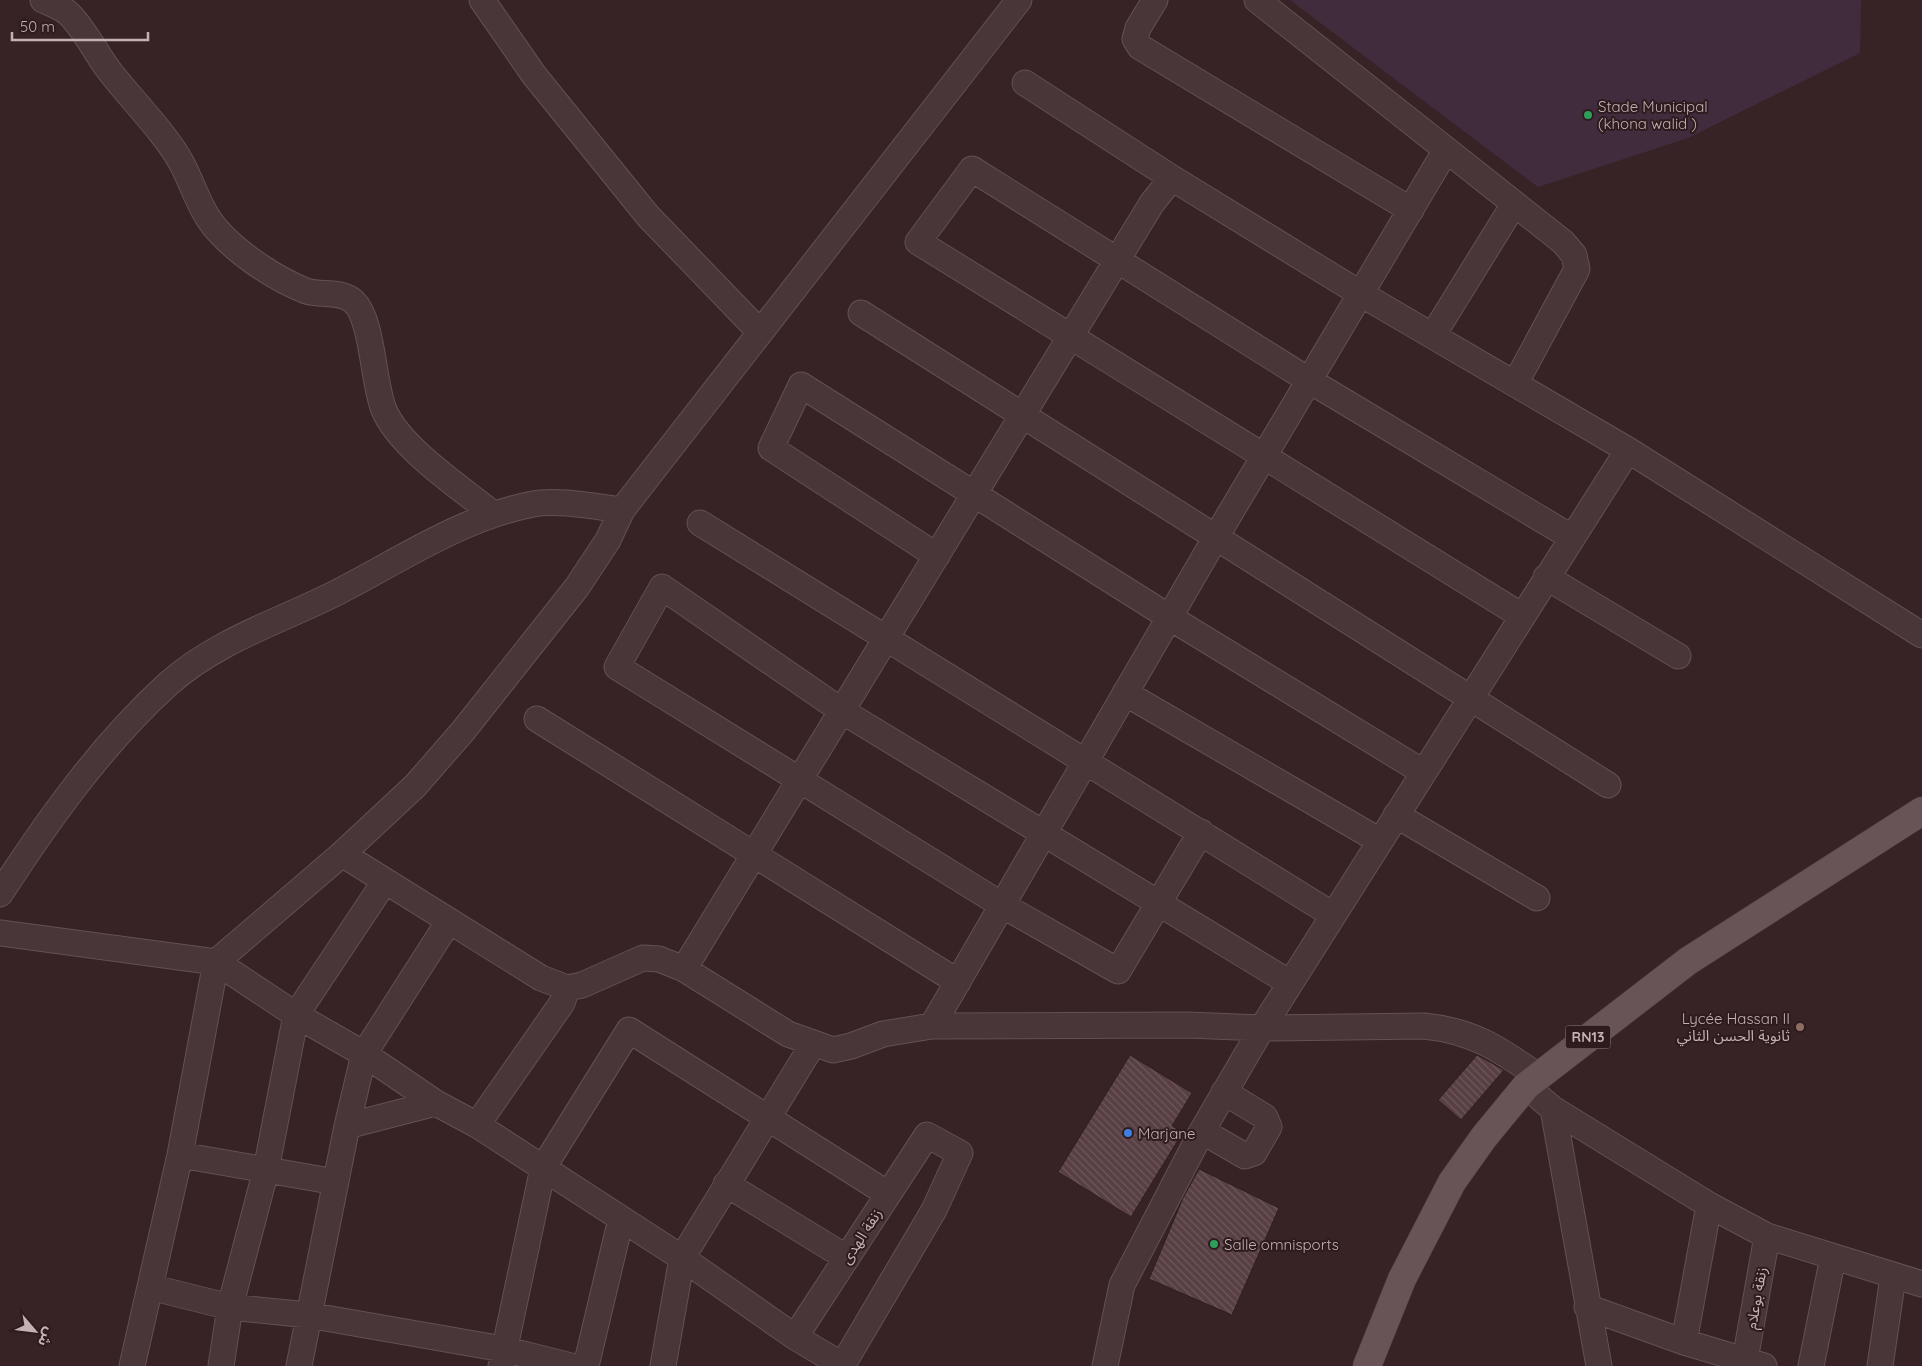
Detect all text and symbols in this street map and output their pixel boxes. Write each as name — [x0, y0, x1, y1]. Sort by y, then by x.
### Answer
scale bar — [12, 10, 149, 42]
text: 50 m — [20, 17, 55, 36]
place label: Stade Municipal (khona walid ) — [1598, 97, 1708, 133]
marker: Stade Municipal (khona walid ) — [1582, 109, 1594, 121]
place label: Lycée Hassan II ثانوية الحسن الثاني — [1677, 1009, 1790, 1047]
marker: Lycée Hassan II ثانوية الحسن الثاني — [1794, 1021, 1806, 1033]
road number: RN13 — [1566, 1026, 1610, 1048]
place label: Marjane — [1138, 1124, 1195, 1143]
marker: Marjane — [1122, 1127, 1134, 1139]
street label: زنقة الهدى — [836, 1205, 886, 1267]
place label: Salle omnisports — [1224, 1235, 1339, 1254]
marker: Salle omnisports — [1208, 1238, 1220, 1250]
street label: زنقة بوعلام — [1741, 1265, 1773, 1331]
north arrow — [10, 1306, 60, 1356]
text: ش — [34, 1324, 59, 1350]

